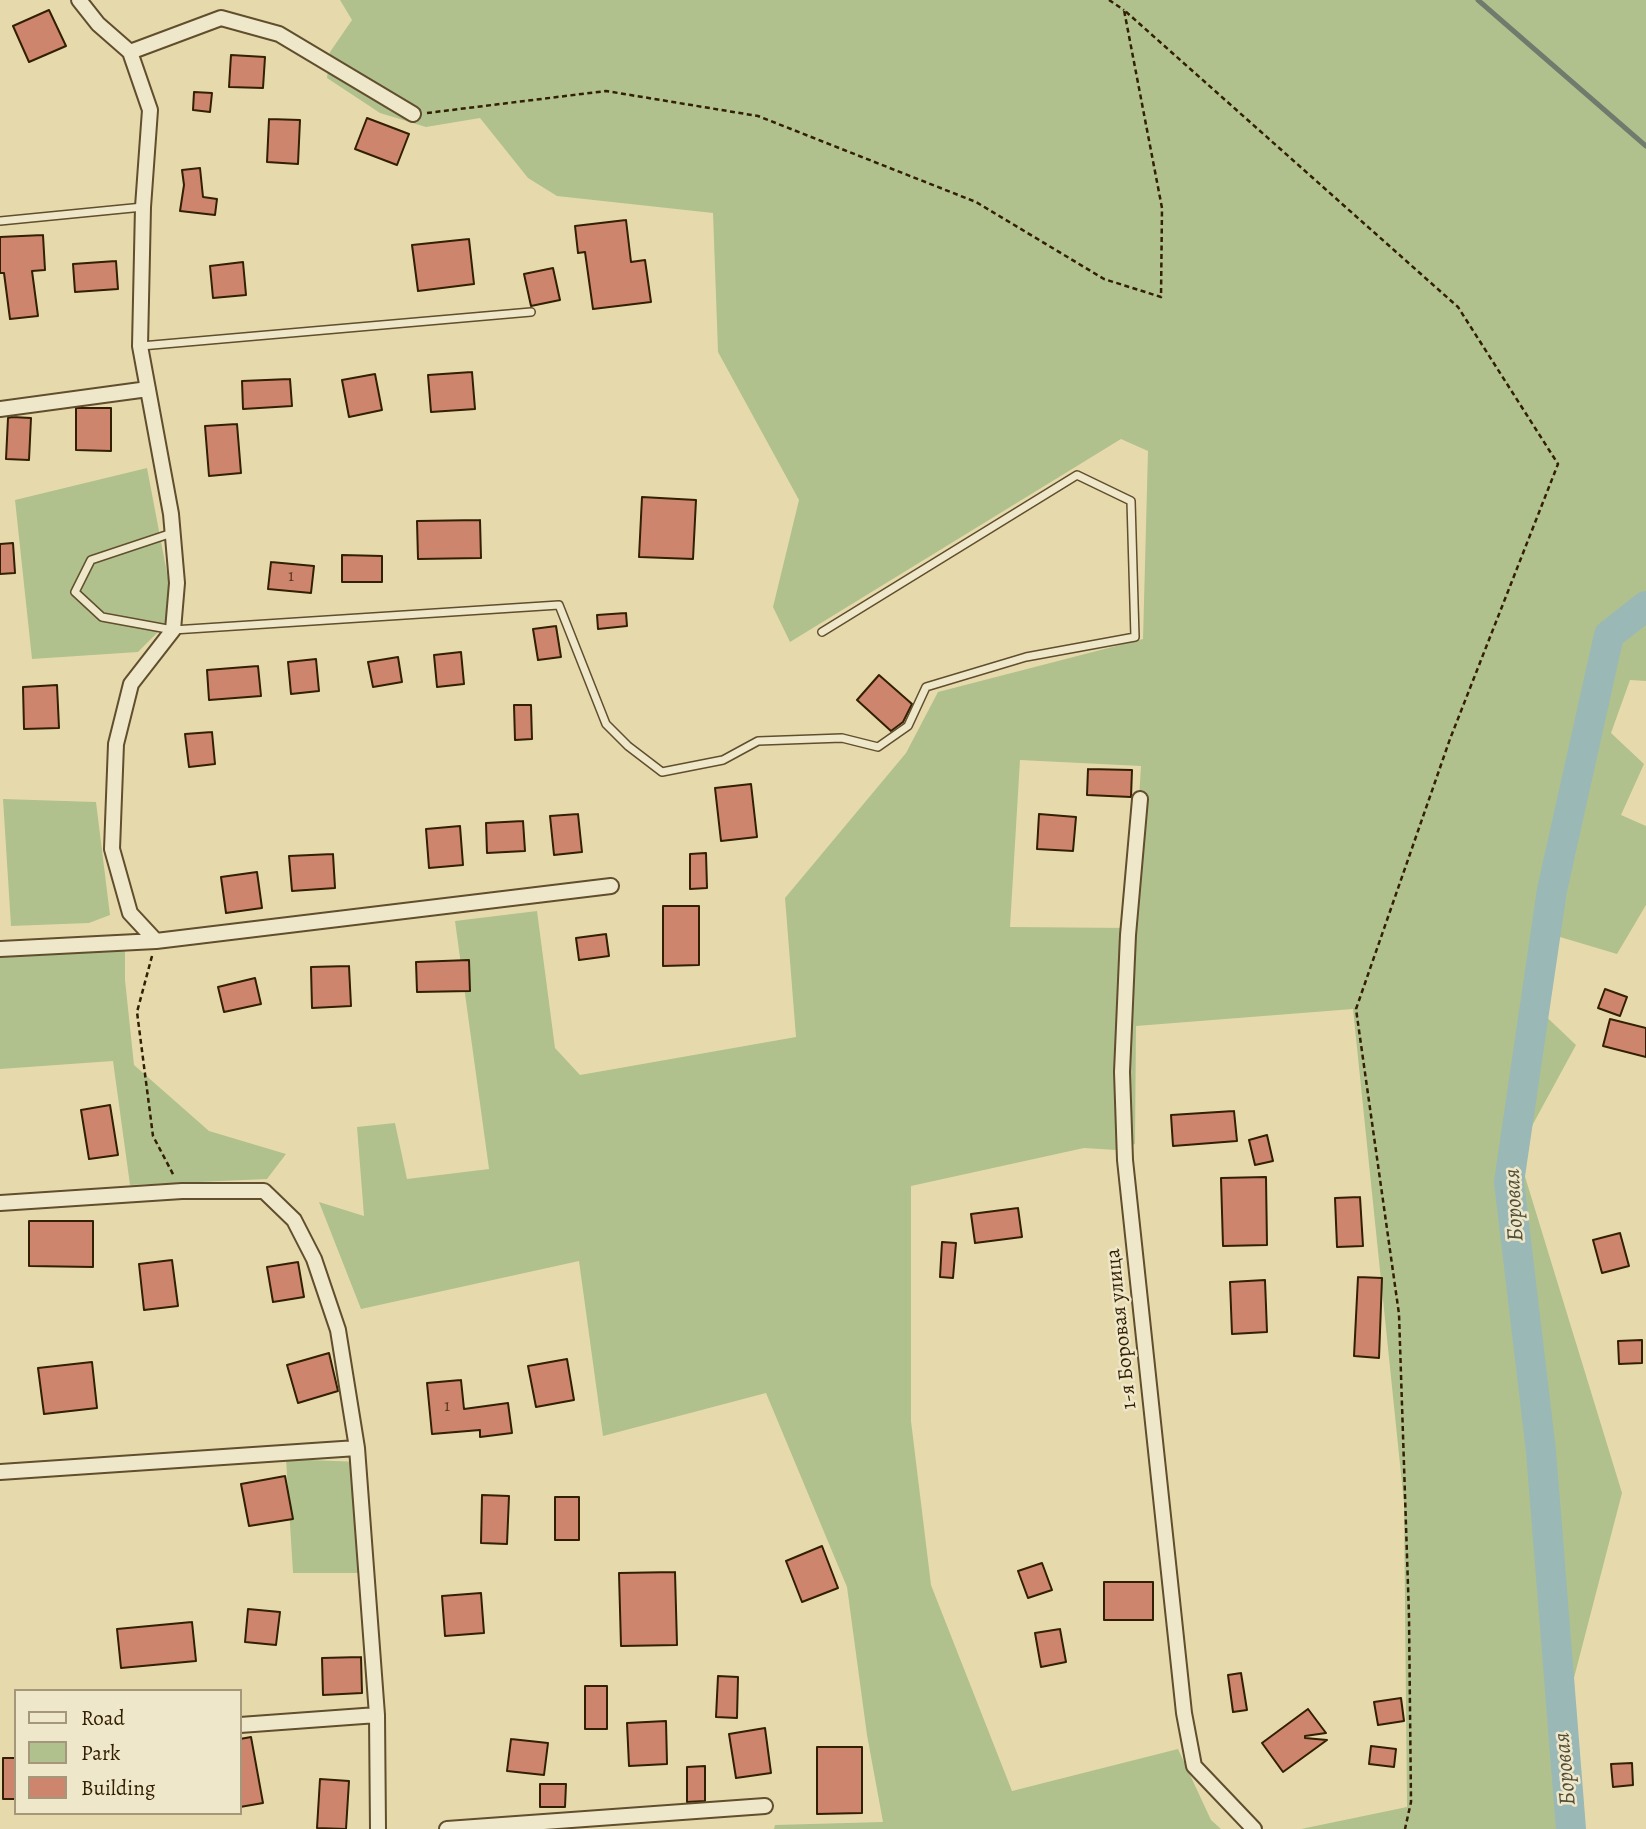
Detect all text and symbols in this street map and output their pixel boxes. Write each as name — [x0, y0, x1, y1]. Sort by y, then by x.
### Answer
house number: 1 — [288, 566, 294, 588]
water label: Боровая — [1499, 1168, 1531, 1242]
street label: 1-я Боровая улица — [1101, 1247, 1143, 1411]
house number: 1 — [444, 1396, 450, 1418]
legend — [14, 1689, 242, 1815]
text: Road — [81, 1704, 125, 1732]
water label: Боровая — [1549, 1731, 1583, 1807]
text: Park — [81, 1739, 120, 1767]
text: Building — [81, 1774, 155, 1802]

